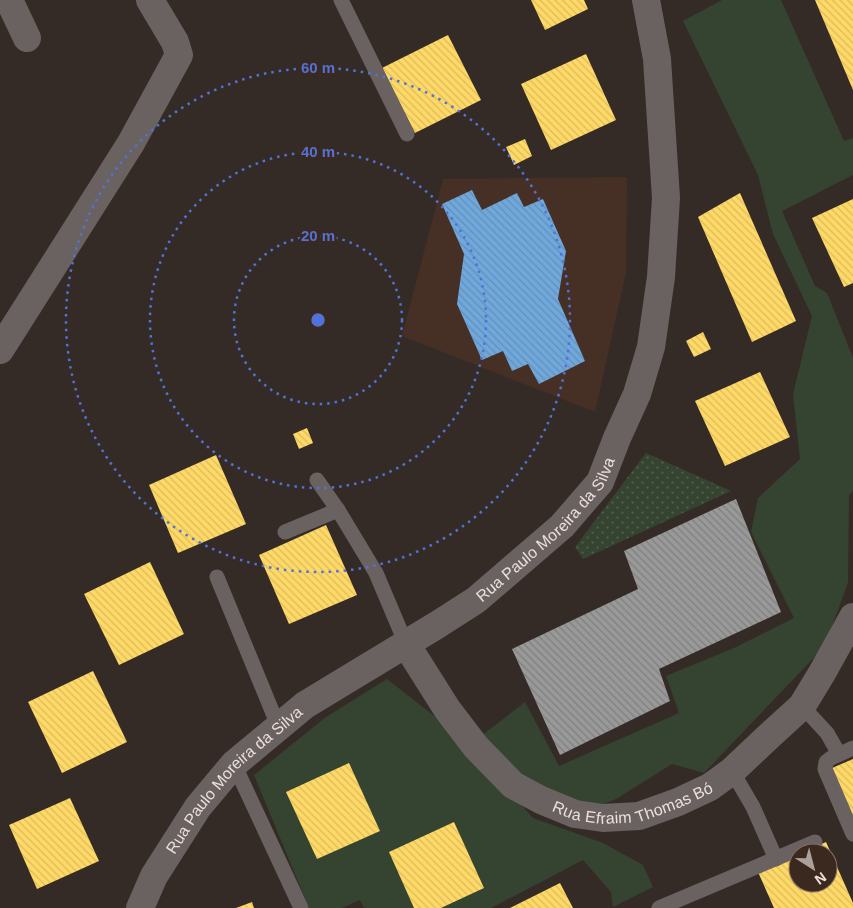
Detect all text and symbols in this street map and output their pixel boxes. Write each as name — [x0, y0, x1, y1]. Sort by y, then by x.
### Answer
text: 60 m — [301, 59, 335, 76]
text: 40 m — [301, 143, 335, 160]
text: 20 m — [301, 227, 335, 244]
centre of rings — [309, 311, 327, 329]
street label: Rua Paulo Moreira da Silva — [473, 455, 617, 605]
street label: Rua Paulo Moreira da Silva — [162, 703, 305, 856]
street label: Rua Efraim Thomas Bó — [550, 779, 715, 827]
north arrow — [788, 843, 838, 893]
text: N — [812, 869, 829, 888]

